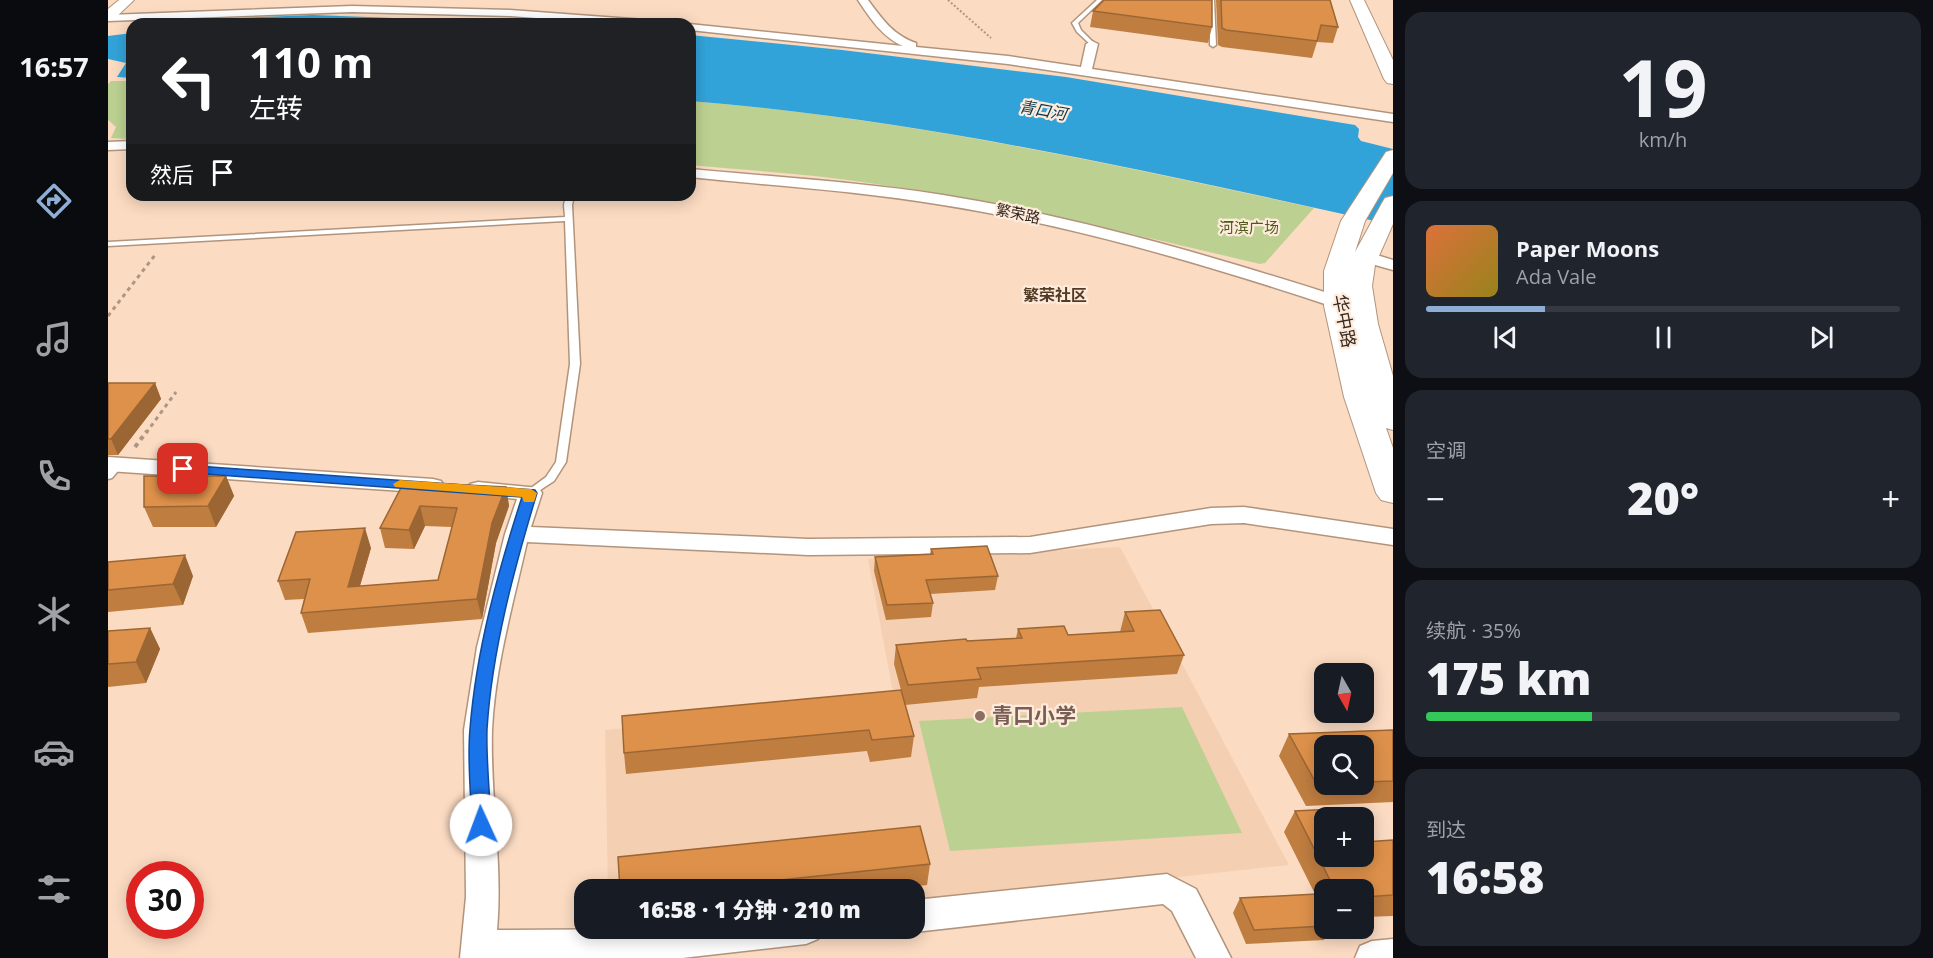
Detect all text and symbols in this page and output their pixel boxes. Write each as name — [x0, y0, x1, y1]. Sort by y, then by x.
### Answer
text: 110 m — [249, 33, 373, 90]
text: 19 — [1618, 34, 1708, 140]
icon: left — [150, 42, 228, 120]
text: 16:57 — [19, 48, 89, 85]
text: 左转 — [249, 89, 303, 126]
water label: 青口河 — [1017, 95, 1071, 126]
text: km/h — [1639, 126, 1687, 153]
icon: arrive — [206, 156, 239, 189]
text: 然后 — [150, 159, 194, 189]
icon: directions — [33, 180, 75, 222]
street label: 繁荣路 — [994, 199, 1042, 227]
park label: 河滨广场 — [1219, 217, 1279, 237]
text: Paper Moons — [1516, 233, 1659, 263]
text: Ada Vale — [1516, 263, 1597, 290]
district label: 繁荣社区 — [1023, 284, 1087, 306]
street label: 华中路 — [1328, 292, 1362, 350]
icon: music — [33, 318, 75, 360]
icon: previous — [1489, 321, 1522, 354]
icon: pause — [1647, 321, 1680, 354]
icon: next — [1805, 321, 1838, 354]
text: 空调 — [1426, 437, 1466, 464]
pin — [157, 443, 208, 494]
icon: arrive — [166, 452, 199, 485]
icon: phone — [33, 455, 75, 497]
text: 20° — [1627, 467, 1699, 528]
text: − — [1426, 476, 1445, 521]
text: + — [1881, 476, 1900, 521]
icon: climate — [33, 593, 75, 635]
text: 续航 · 35% — [1426, 617, 1521, 644]
text: 175 km — [1426, 647, 1591, 708]
north arrow — [1314, 663, 1374, 723]
map controls — [1314, 663, 1374, 939]
place label: 青口小学 — [992, 701, 1076, 729]
marker: 青口小学 — [973, 709, 987, 723]
icon: car — [33, 731, 75, 773]
button: search — [1314, 735, 1374, 795]
position arrow — [449, 793, 513, 857]
button: + — [1314, 807, 1374, 867]
text: 到达 — [1426, 816, 1466, 843]
text: 16:58 — [1426, 846, 1544, 907]
speed limit sign: 30 — [126, 861, 204, 939]
icon: filters — [33, 868, 75, 910]
button: − — [1314, 879, 1374, 939]
text: 16:58 · 1 分钟 · 210 m — [638, 894, 861, 924]

